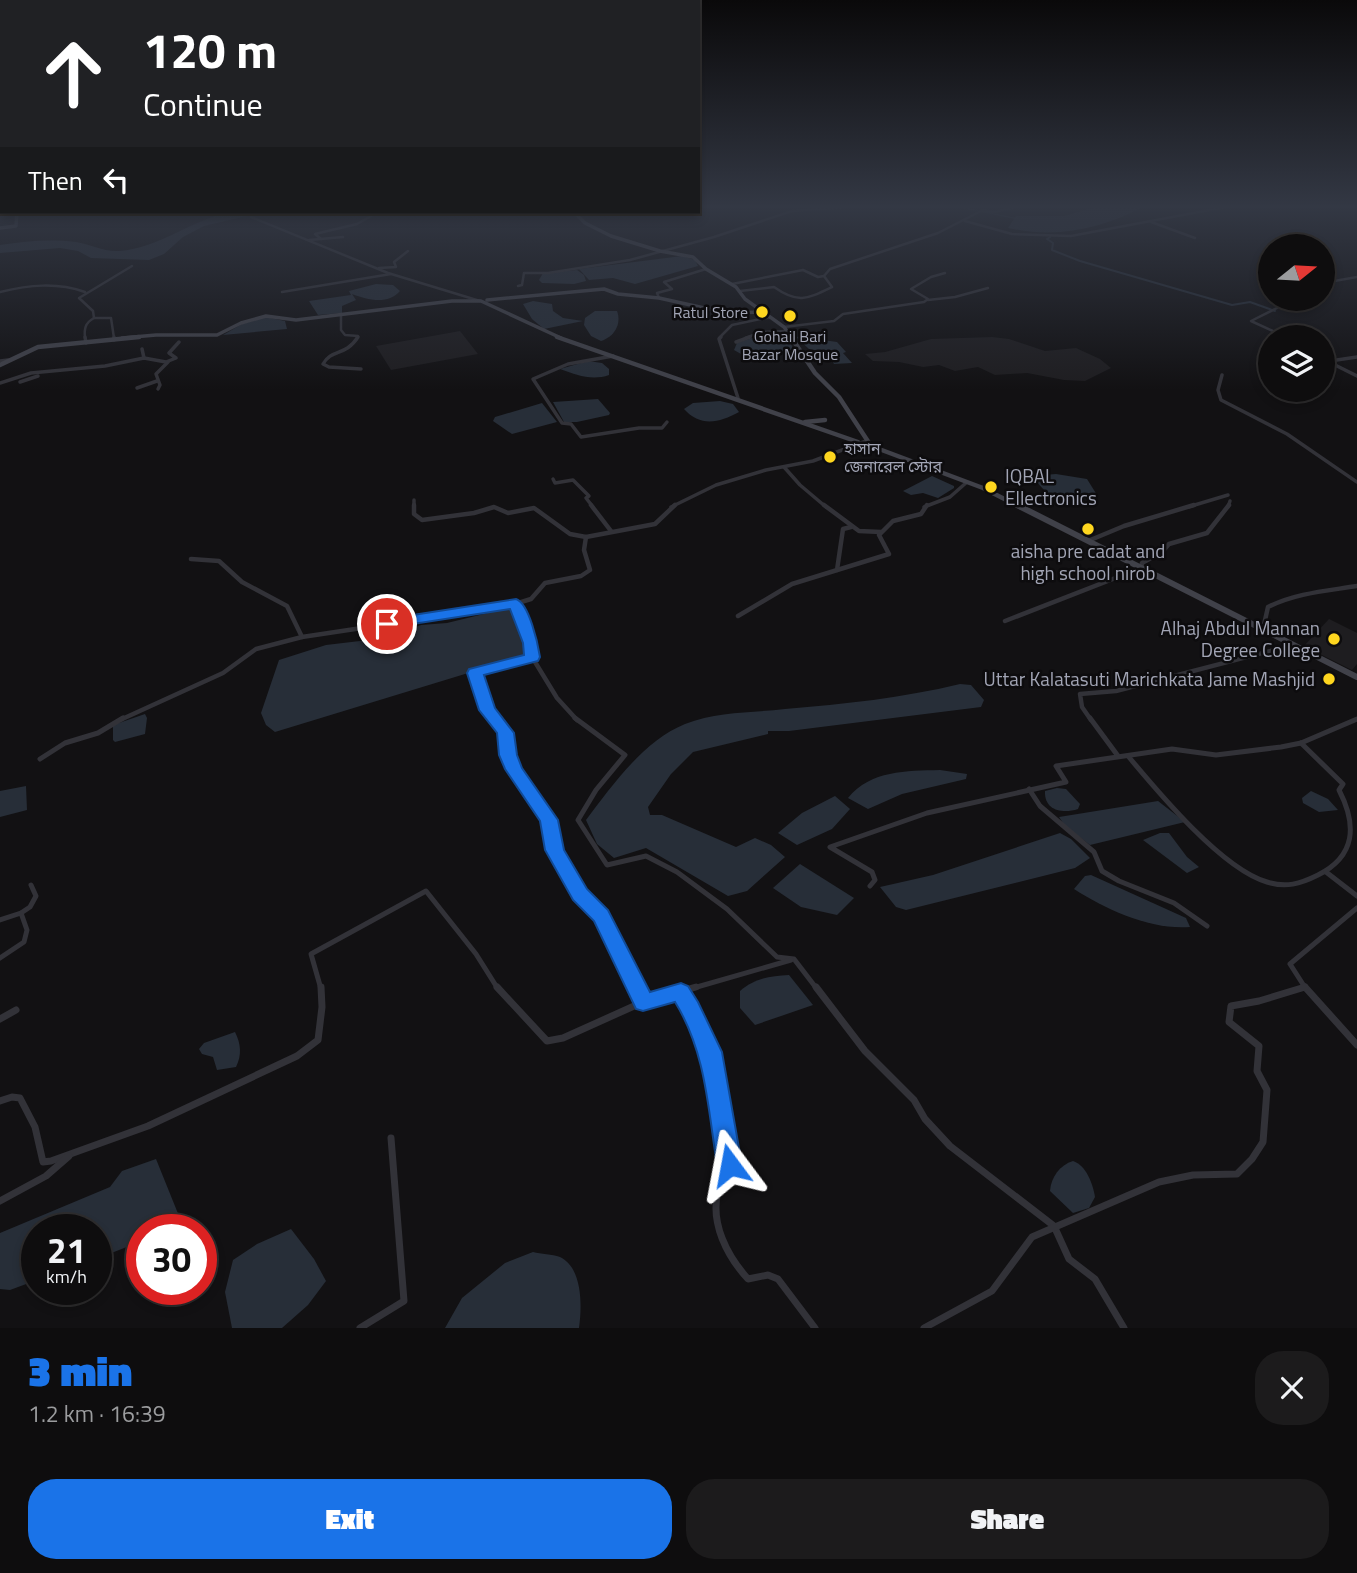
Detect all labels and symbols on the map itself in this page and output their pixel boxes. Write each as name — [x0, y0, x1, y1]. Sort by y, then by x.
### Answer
north arrow — [1258, 234, 1335, 312]
place label: Ratul Store — [673, 300, 748, 324]
marker: Ratul Store — [754, 304, 770, 320]
marker: Gohail Bari Bazar Mosque — [782, 308, 798, 324]
place label: Gohail Bari Bazar Mosque — [742, 324, 838, 366]
place label: হাসান জেনারেল স্টোর — [843, 436, 942, 478]
marker: হাসান জেনারেল স্টোর — [822, 449, 838, 465]
place label: IQBAL Ellectronics — [1005, 461, 1097, 512]
marker: IQBAL Ellectronics — [983, 479, 999, 495]
marker: aisha pre cadat and high school nirob — [1080, 521, 1096, 537]
place label: aisha pre cadat and high school nirob — [1011, 536, 1165, 587]
pin — [357, 594, 417, 654]
place label: Alhaj Abdul Mannan Degree College — [1161, 613, 1320, 664]
marker: Alhaj Abdul Mannan Degree College — [1326, 631, 1342, 647]
place label: Uttar Kalatasuti Marichkata Jame Mashjid — [984, 664, 1315, 693]
marker: Uttar Kalatasuti Marichkata Jame Mashjid — [1321, 671, 1337, 687]
position arrow — [693, 1128, 767, 1202]
speed limit sign: 30 — [126, 1214, 217, 1305]

